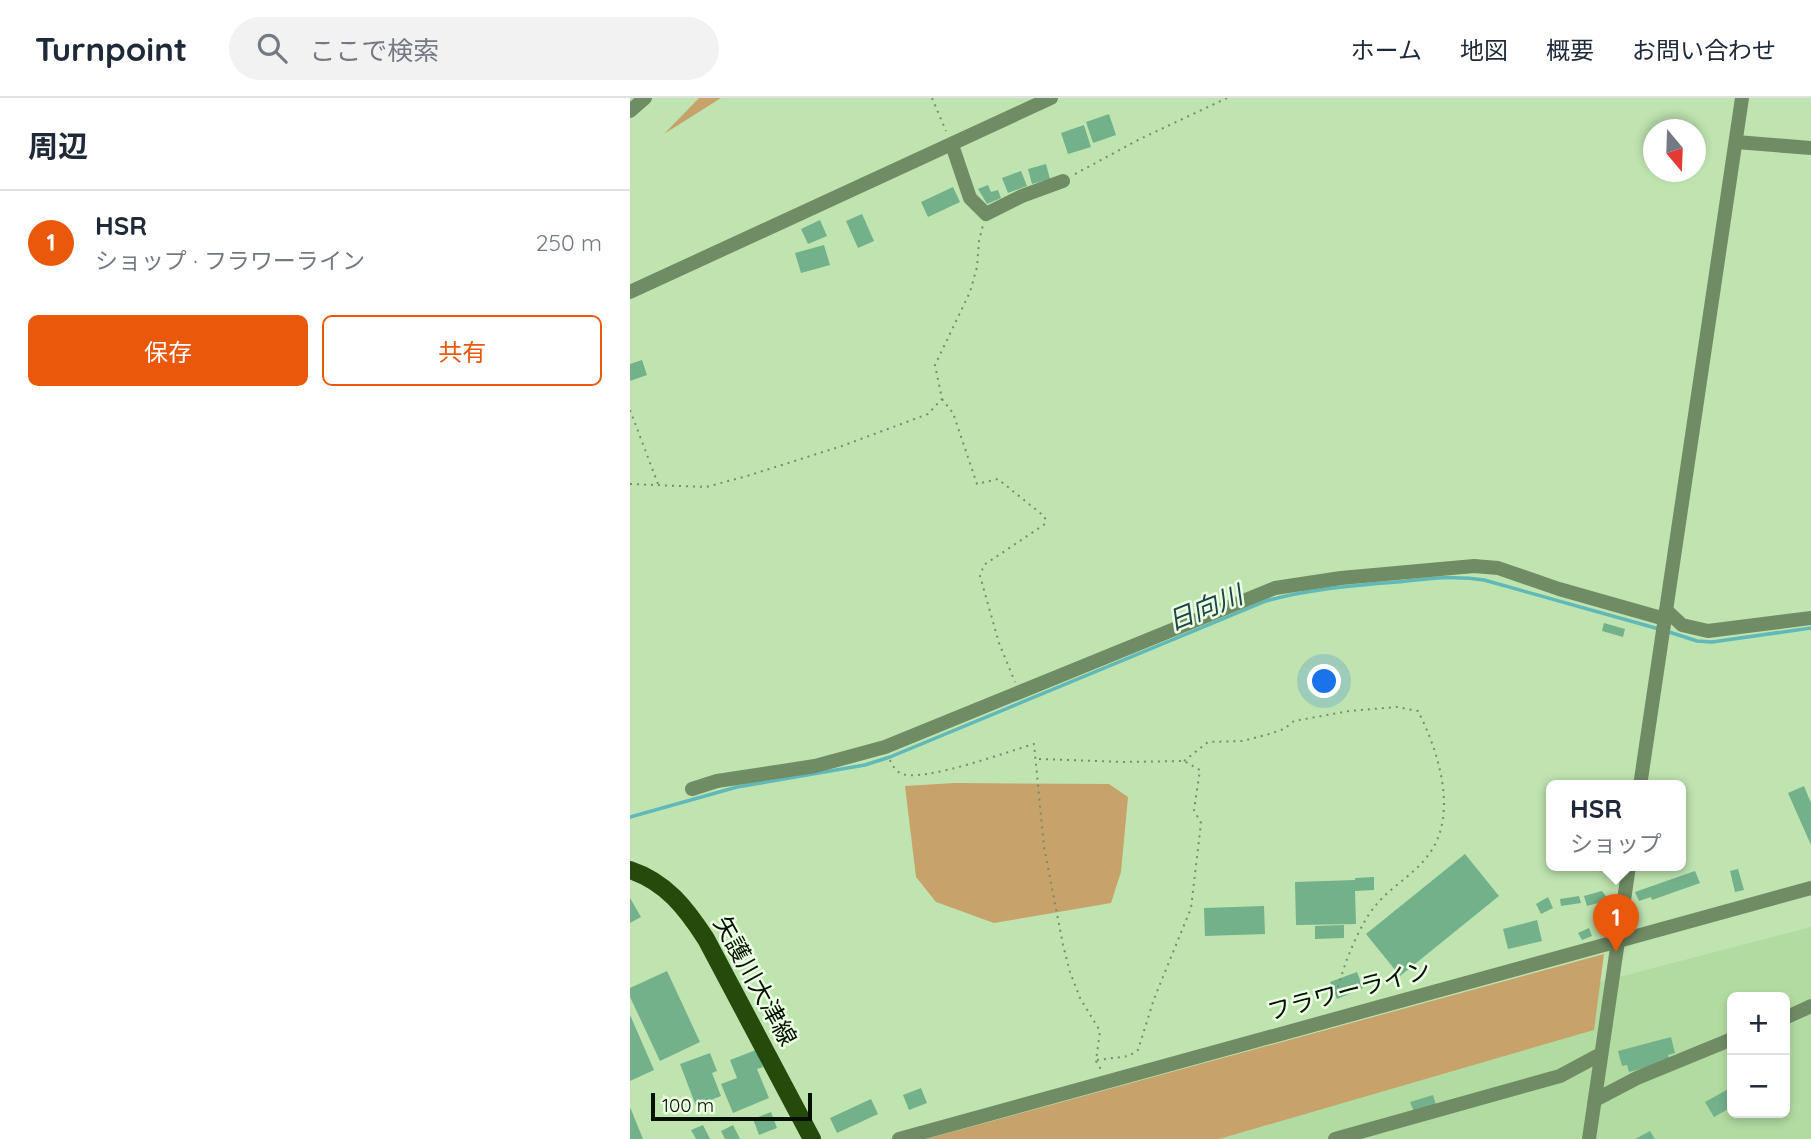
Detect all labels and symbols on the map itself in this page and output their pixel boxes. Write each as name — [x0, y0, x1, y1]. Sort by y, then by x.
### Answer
north arrow — [1643, 119, 1706, 182]
water label: 日向川 — [1162, 577, 1250, 637]
your location — [1307, 664, 1341, 698]
pin: 1 — [1593, 894, 1639, 952]
street label: 矢護川大津線 — [708, 910, 804, 1051]
street label: フラワーライン — [1264, 954, 1434, 1026]
scale bar — [651, 1090, 812, 1122]

